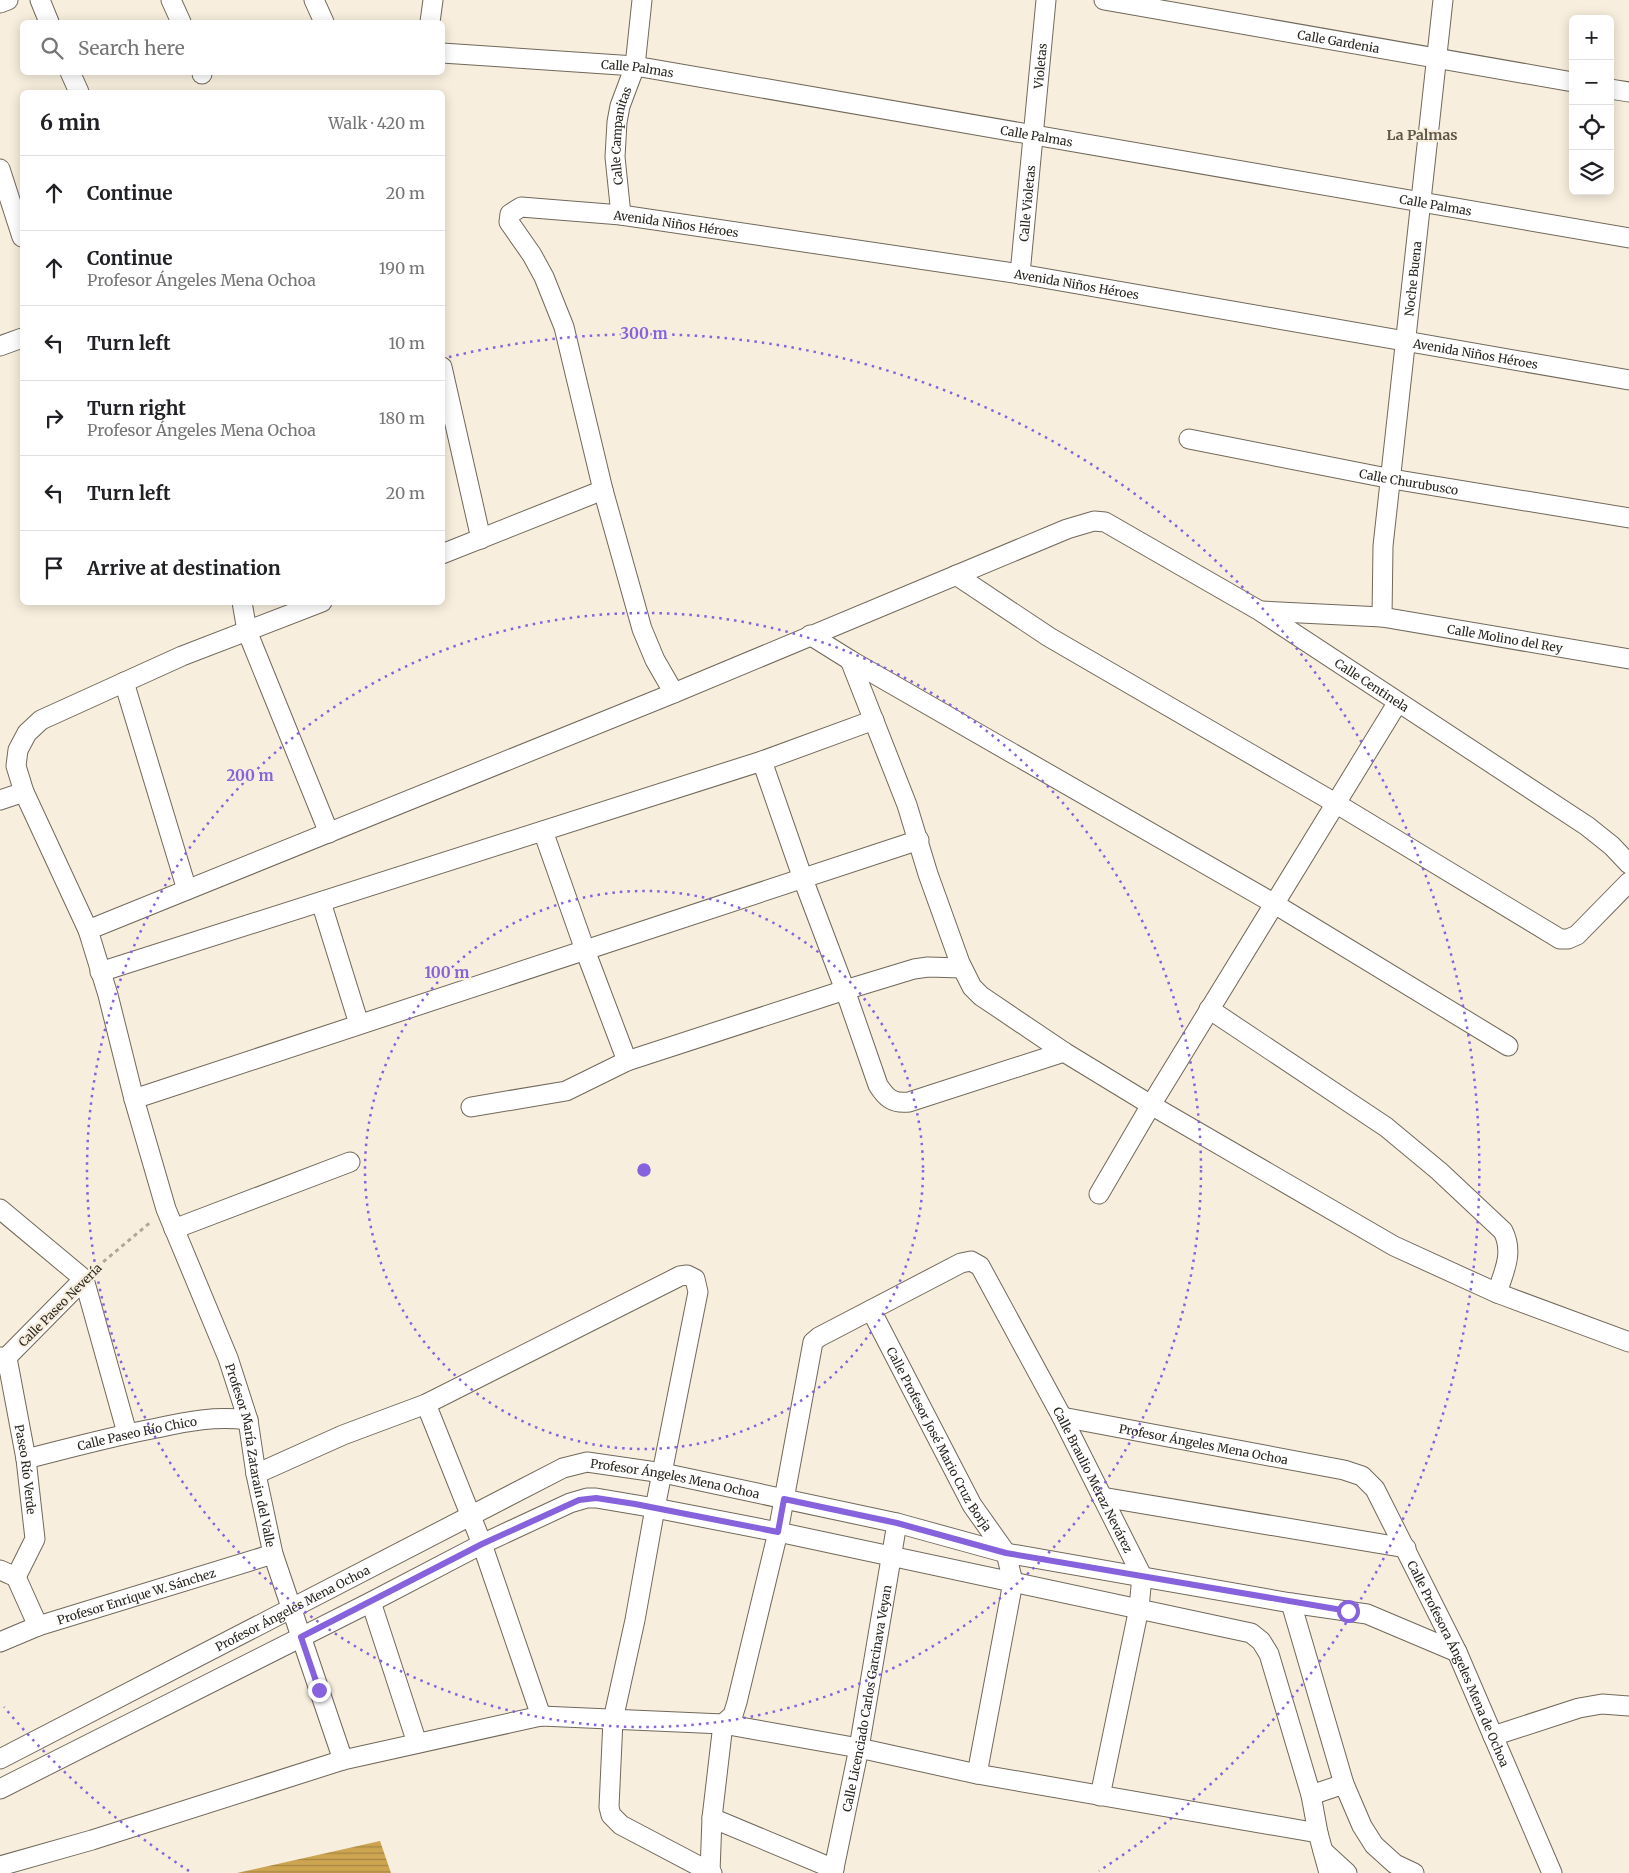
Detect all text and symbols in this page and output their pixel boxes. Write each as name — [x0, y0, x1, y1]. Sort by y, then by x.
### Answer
map controls — [1569, 15, 1614, 195]
button: + — [1569, 15, 1614, 60]
search box — [20, 20, 445, 75]
street label: Calle Gardenia — [1296, 26, 1381, 56]
icon: search — [38, 34, 66, 62]
text: Search here — [78, 36, 185, 60]
street label: Violetas — [1030, 42, 1049, 90]
street label: Calle Palmas — [601, 56, 675, 80]
button: − — [1569, 60, 1614, 105]
street label: Calle Campanitas — [608, 84, 634, 186]
button: locate — [1569, 105, 1614, 150]
text: 6 min — [40, 109, 100, 136]
text: Walk · 420 m — [328, 113, 425, 133]
street label: Calle Palmas — [999, 122, 1074, 149]
district label: La Palmas — [1386, 126, 1458, 144]
button: layers — [1569, 150, 1614, 195]
street label: Calle Violetas — [1016, 164, 1038, 242]
icon: ahead — [40, 179, 68, 207]
text: Continue — [87, 181, 173, 205]
text: 20 m — [386, 183, 425, 203]
street label: Calle Palmas — [1398, 191, 1473, 218]
street label: Avenida Niños Héroes — [612, 207, 740, 240]
street label: Noche Buena — [1401, 240, 1424, 317]
text: Continue — [87, 246, 173, 270]
icon: ahead — [40, 254, 68, 282]
text: 190 m — [379, 258, 425, 278]
street label: Avenida Niños Héroes — [1012, 266, 1140, 302]
text: Profesor Ángeles Mena Ochoa — [87, 270, 316, 290]
text: 300 m — [620, 324, 668, 343]
icon: left — [40, 329, 68, 357]
text: Turn left — [87, 331, 171, 355]
text: 10 m — [388, 333, 425, 353]
street label: Avenida Niños Héroes — [1411, 335, 1539, 372]
text: Turn right — [87, 396, 186, 420]
icon: right — [40, 404, 68, 432]
text: 180 m — [379, 408, 425, 428]
text: Profesor Ángeles Mena Ochoa — [87, 420, 316, 440]
street label: Calle Churubusco — [1358, 465, 1460, 497]
icon: left — [40, 479, 68, 507]
text: Turn left — [87, 481, 171, 505]
text: 20 m — [386, 483, 425, 503]
icon: arrive — [40, 554, 68, 582]
text: Arrive at destination — [87, 556, 281, 580]
street label: Calle Molino del Rey — [1446, 621, 1564, 655]
street label: Calle Centinela — [1332, 655, 1412, 715]
text: 200 m — [226, 766, 274, 785]
text: 100 m — [425, 963, 469, 982]
centre of rings — [635, 1161, 653, 1179]
street label: Calle Paseo Nevería — [15, 1260, 105, 1350]
street label: Calle Profesor José Mario Cruz Borja — [884, 1344, 996, 1534]
street label: Profesor María Zatarain del Valle — [223, 1361, 279, 1549]
street label: Calle Braulio Meraz Nevárez — [1050, 1404, 1137, 1555]
street label: Calle Paseo Río Chico — [76, 1413, 198, 1453]
street label: Profesor Ángeles Mena Ochoa — [1118, 1420, 1290, 1467]
street label: Paseo Río Verde — [12, 1423, 40, 1515]
street label: Profesor Ángeles Mena Ochoa — [589, 1455, 762, 1501]
street label: Calle Profesora Ángeles Mena de Ochoa — [1405, 1558, 1513, 1769]
street label: Profesor Ángeles Mena Ochoa — [212, 1562, 373, 1654]
street label: Profesor Enrique W. Sánchez — [55, 1564, 218, 1627]
street label: Calle Licenciado Carlos Garcinava Veyan — [838, 1584, 894, 1813]
route start — [1337, 1600, 1360, 1623]
route end — [308, 1679, 331, 1702]

